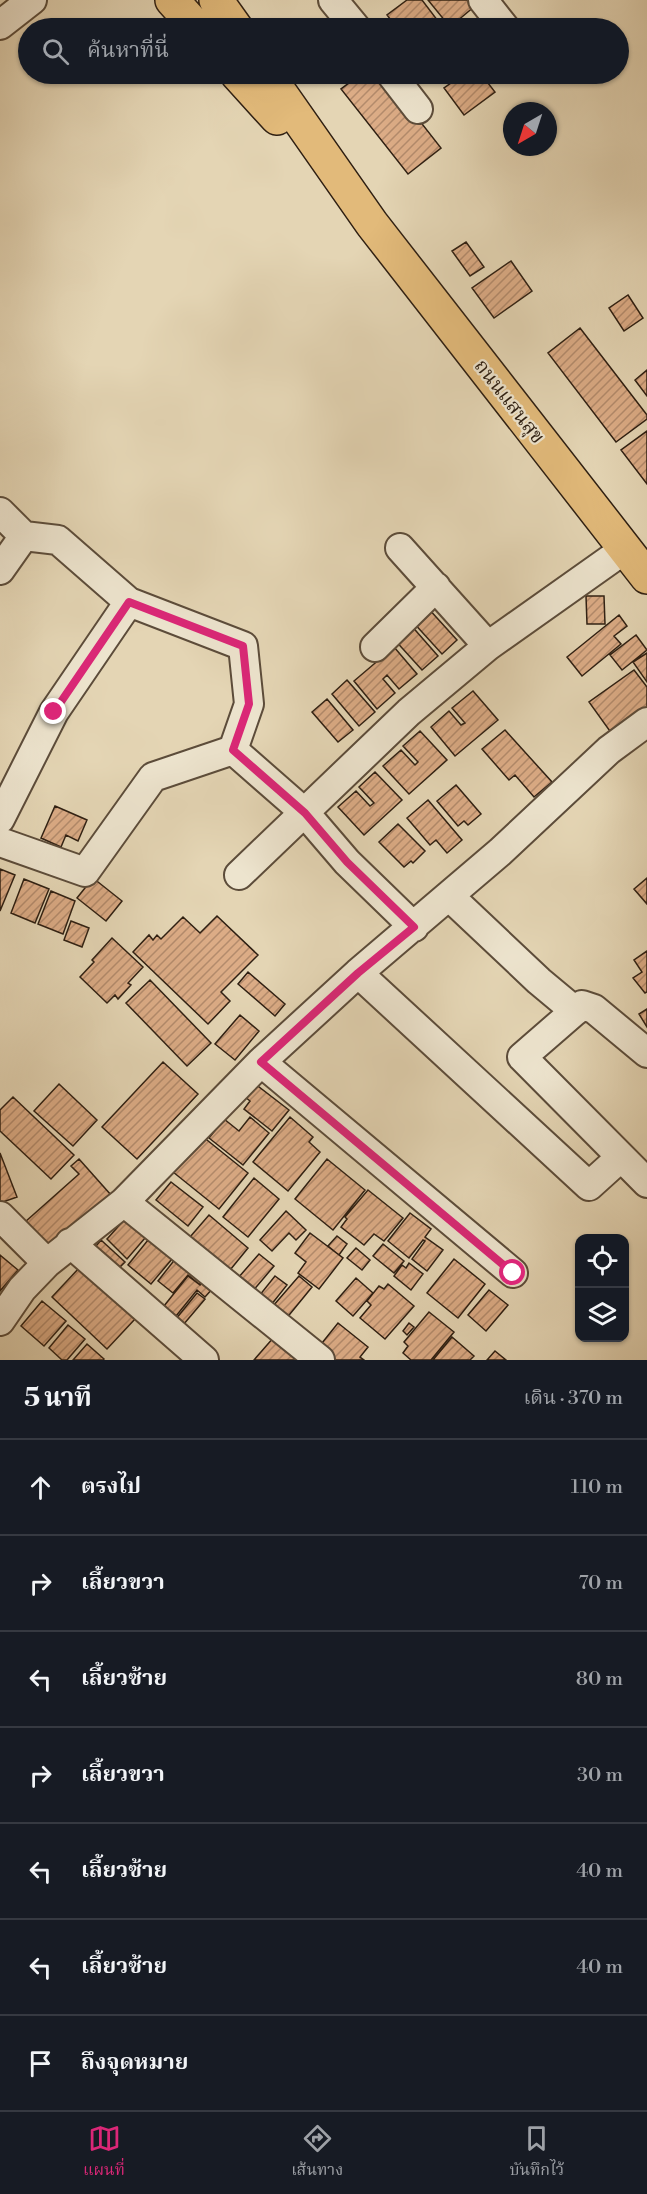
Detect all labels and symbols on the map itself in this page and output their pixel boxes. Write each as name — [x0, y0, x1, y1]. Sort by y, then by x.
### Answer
north arrow — [503, 102, 557, 156]
street label: ถนนแสนสุข — [468, 355, 550, 449]
route end — [40, 698, 66, 724]
route start — [499, 1259, 525, 1285]

